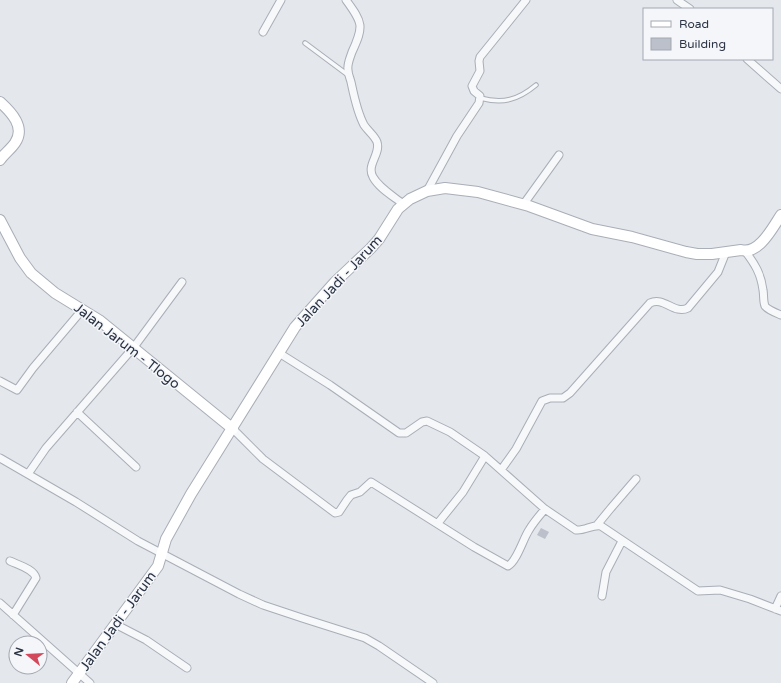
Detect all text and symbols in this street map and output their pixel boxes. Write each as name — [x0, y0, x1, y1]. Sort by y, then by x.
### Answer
legend — [643, 8, 773, 60]
text: Road — [679, 17, 709, 31]
text: Building — [679, 37, 726, 51]
street label: Jalan Jadi - Jarum — [292, 232, 386, 330]
street label: Jalan Jarum - Tlogo — [71, 299, 183, 393]
street label: Jalan Jadi - Jarum — [76, 568, 160, 674]
north arrow — [8, 635, 48, 675]
text: N — [11, 646, 27, 658]

